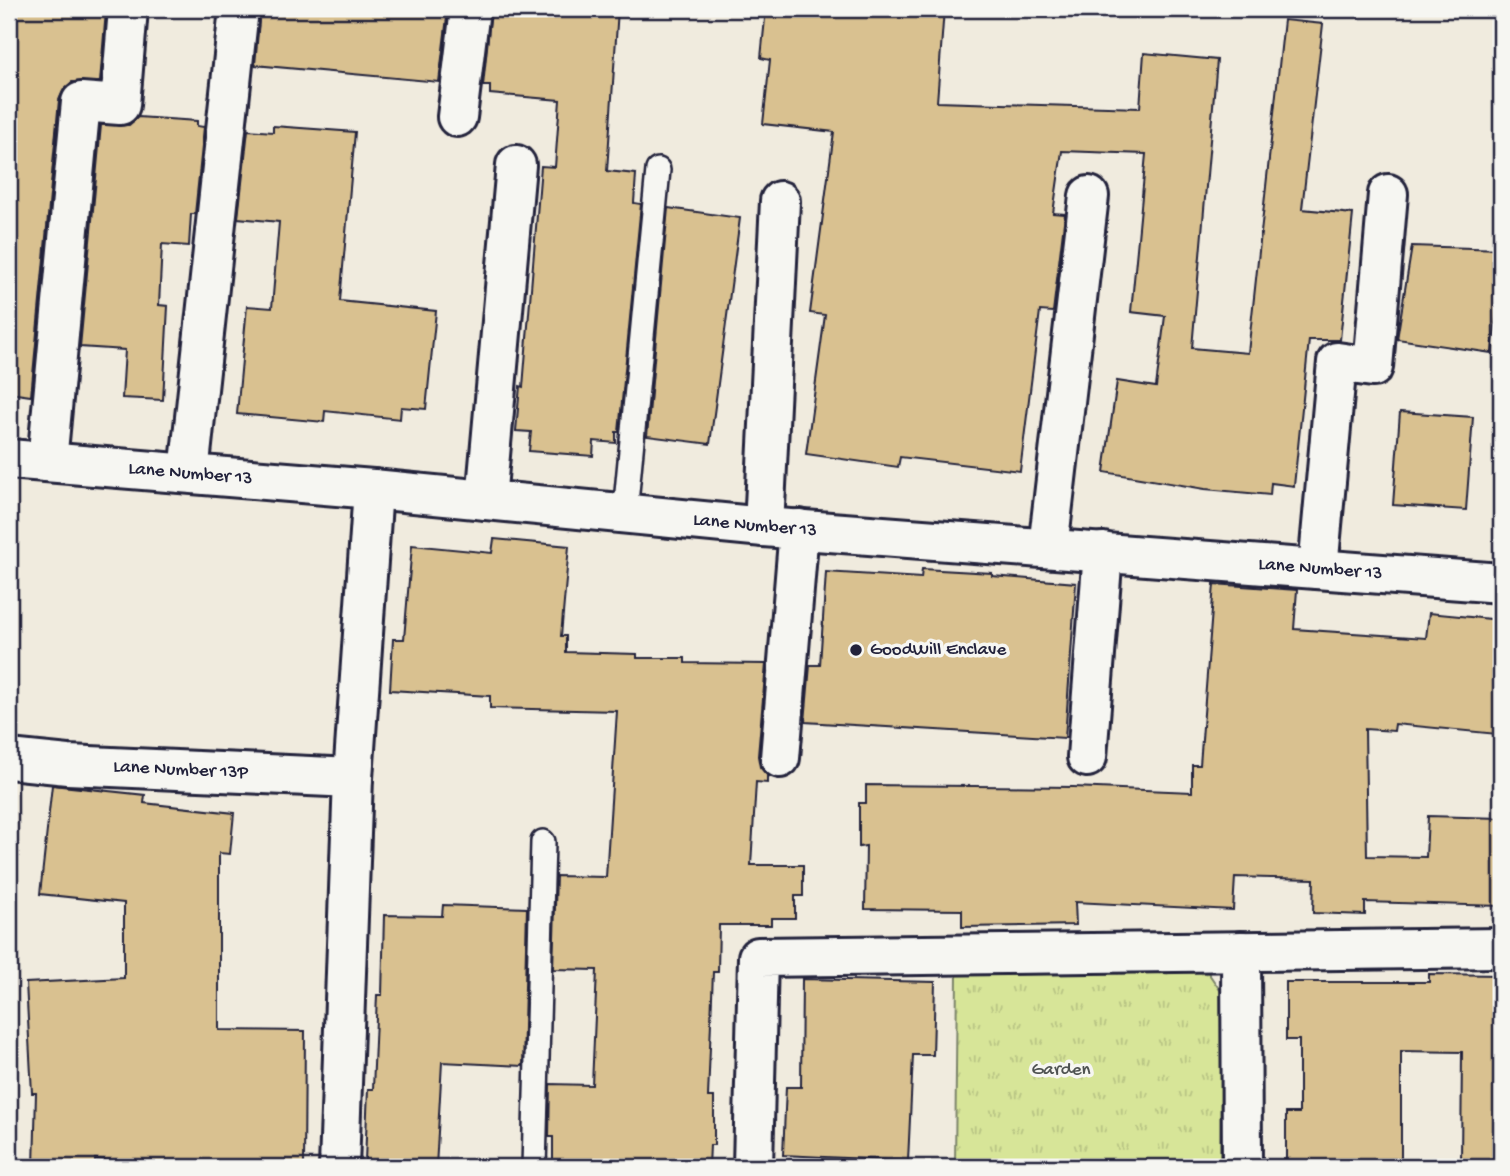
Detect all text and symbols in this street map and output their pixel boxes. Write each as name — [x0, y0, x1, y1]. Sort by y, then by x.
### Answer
street label: Lane Number 13 — [127, 457, 253, 491]
street label: Lane Number 13 — [692, 509, 818, 542]
street label: Lane Number 13 — [1257, 553, 1383, 585]
place label: GoodWill Enclave — [870, 639, 1006, 662]
marker: GoodWill Enclave — [848, 642, 864, 658]
street label: Lane Number 13P — [113, 756, 249, 785]
park label: Garden — [1031, 1059, 1091, 1082]

